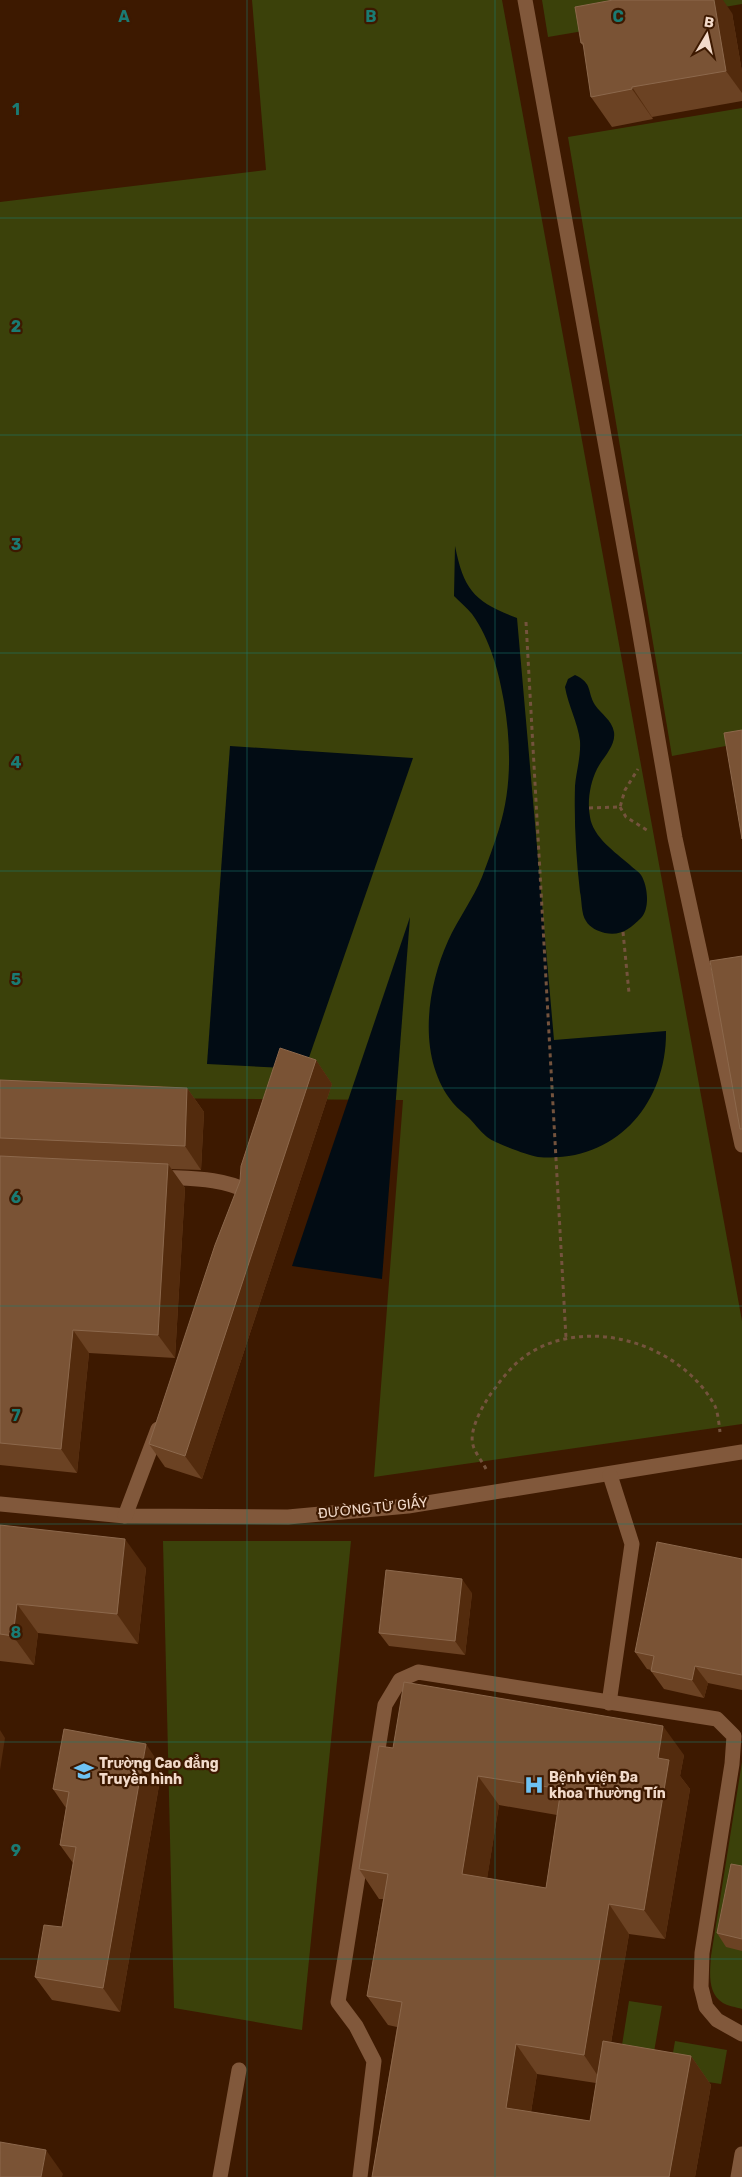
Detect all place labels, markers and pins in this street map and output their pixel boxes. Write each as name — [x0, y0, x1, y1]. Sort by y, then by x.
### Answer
place label: Trường Cao đẳng Truyền hình — [99, 1754, 219, 1788]
school or university icon: Trường Cao đẳng Truyền hình — [73, 1760, 95, 1782]
place label: Bệnh viện Đa khoa Thường Tín — [549, 1769, 666, 1802]
hospital icon: Bệnh viện Đa khoa Thường Tín — [523, 1774, 545, 1796]

